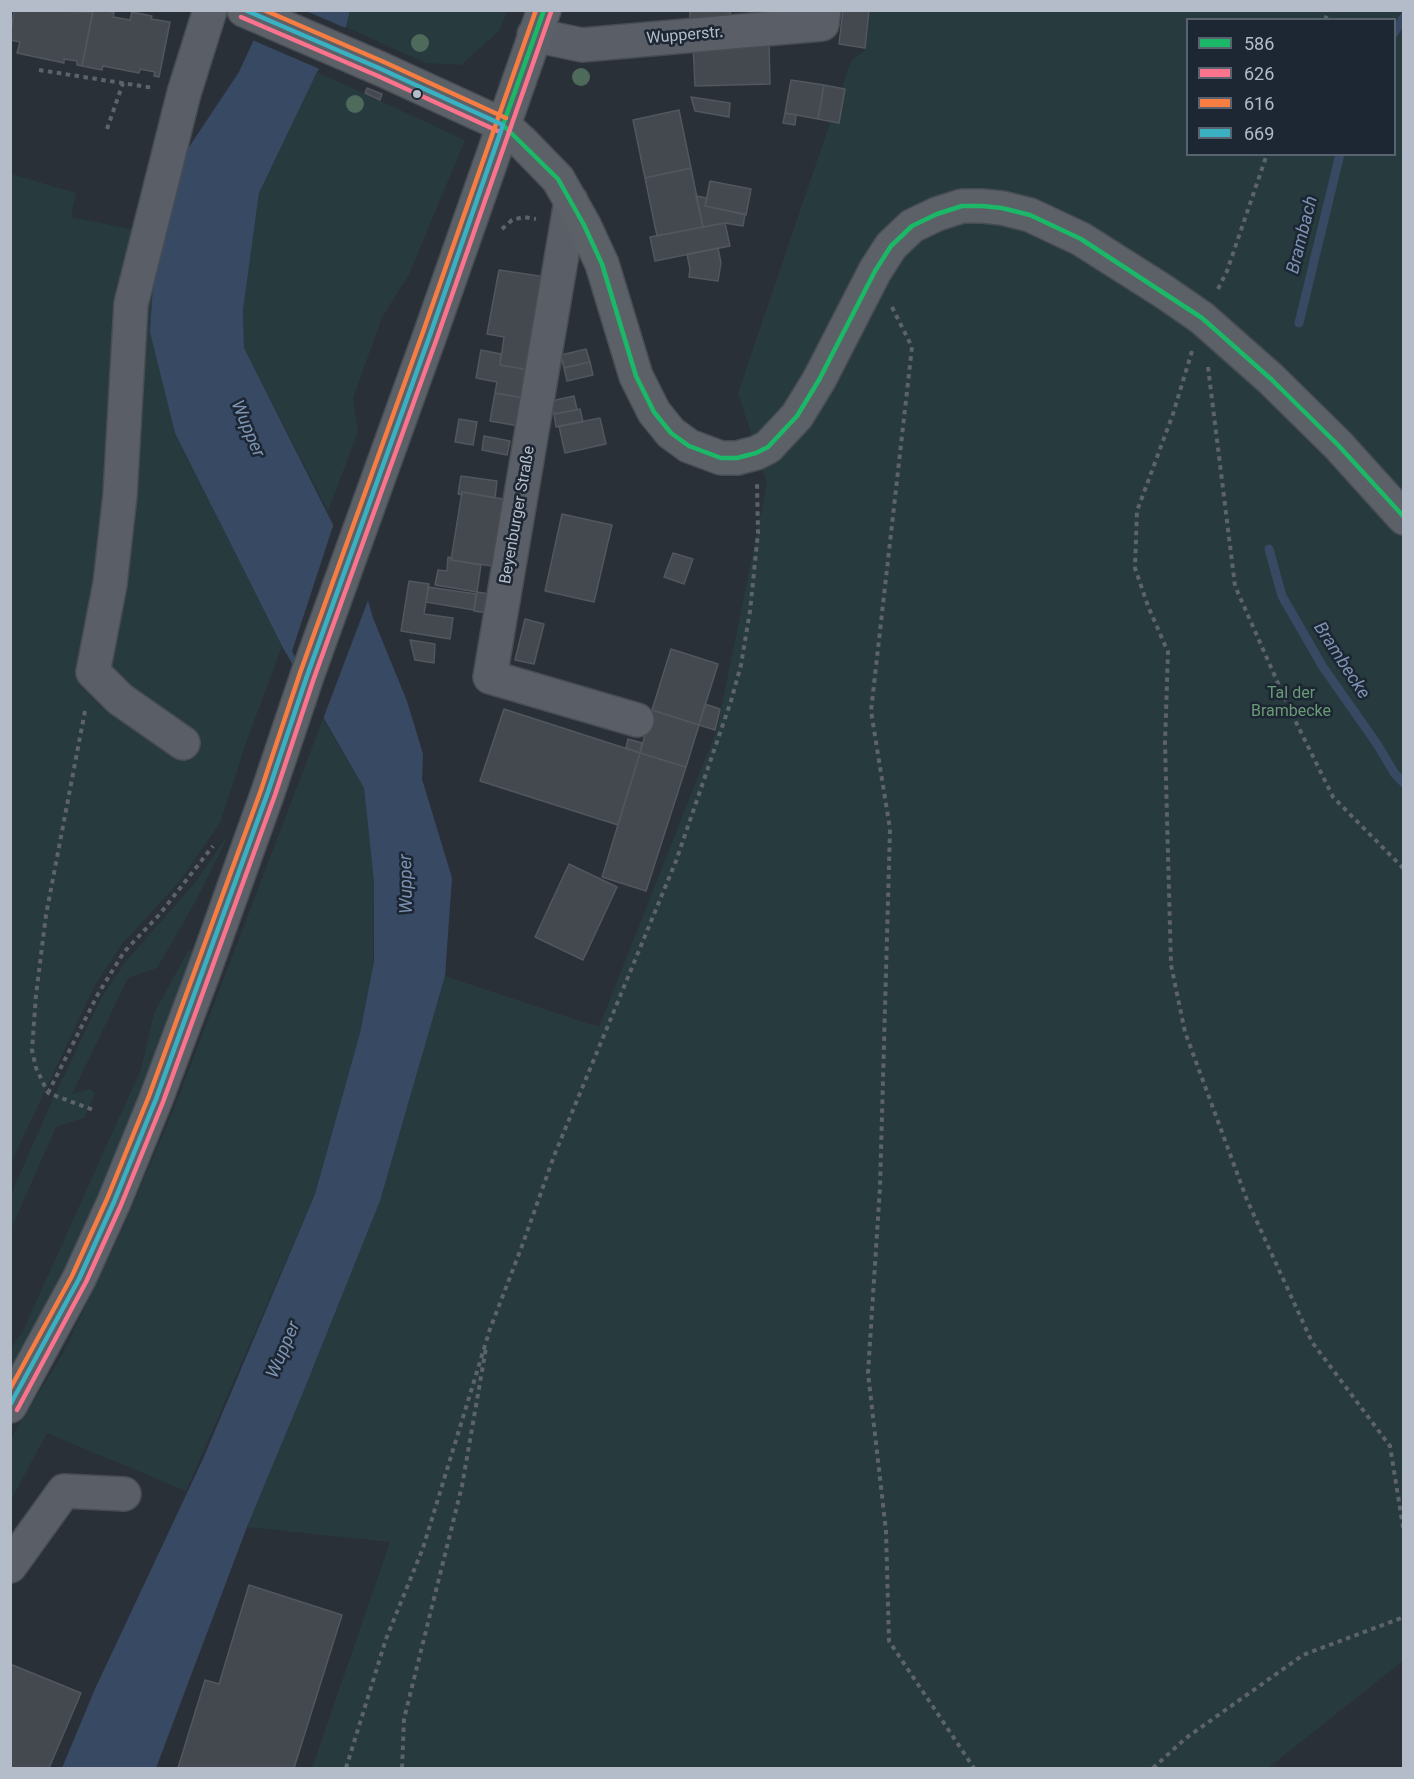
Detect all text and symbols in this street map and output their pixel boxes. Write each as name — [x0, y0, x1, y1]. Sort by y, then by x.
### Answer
legend — [1186, 18, 1396, 156]
street label: Wupperstr. — [646, 23, 724, 49]
text: 586 — [1244, 33, 1274, 54]
text: 626 — [1244, 63, 1274, 84]
unlabelled marker — [411, 88, 423, 100]
text: 616 — [1244, 93, 1274, 114]
text: 669 — [1244, 123, 1274, 144]
water label: Brambach — [1283, 194, 1323, 276]
water label: Wupper — [225, 397, 269, 461]
street label: Beyenburger Straße — [496, 445, 540, 585]
water label: Brambecke — [1308, 618, 1374, 704]
park label: Tal der Brambecke — [1251, 684, 1331, 722]
water label: Wupper — [396, 854, 418, 914]
water label: Wupper — [262, 1318, 306, 1382]

